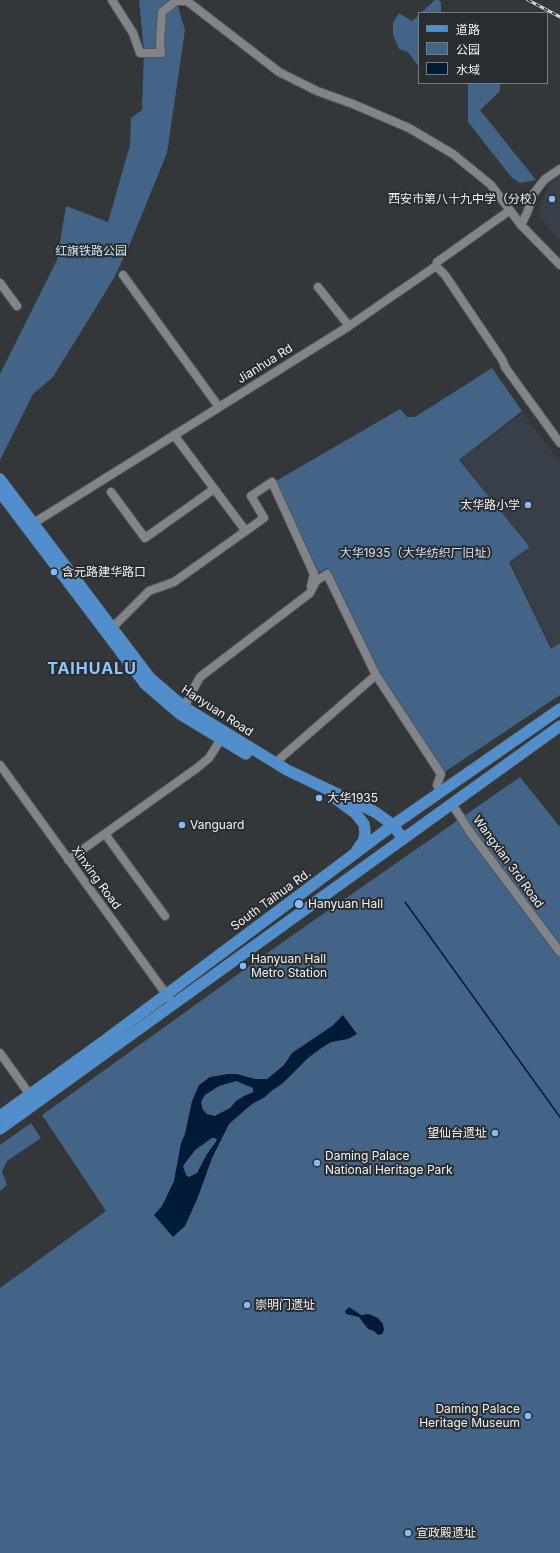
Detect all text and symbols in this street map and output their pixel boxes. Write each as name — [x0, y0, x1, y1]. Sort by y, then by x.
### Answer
legend — [418, 12, 548, 84]
text: 道路 — [456, 22, 480, 37]
text: 公园 — [456, 42, 480, 57]
text: 水域 — [456, 62, 480, 77]
place label: 西安市第八十九中学（分校） — [388, 192, 544, 206]
marker: 西安市第八十九中学（分校） — [547, 194, 557, 204]
park label: 红旗铁路公园 — [55, 244, 127, 258]
street label: Jianhua Rd — [235, 341, 295, 387]
place label: 太华路小学 — [460, 498, 520, 512]
marker: 太华路小学 — [523, 500, 533, 510]
park label: 大华1935（大华纺织厂旧址） — [339, 546, 499, 560]
place label: 含元路建华路口 — [62, 565, 146, 579]
marker: 含元路建华路口 — [49, 567, 59, 577]
district label: TAIHUALU — [47, 659, 137, 679]
street label: Hanyuan Road — [178, 682, 256, 740]
place label: 大华1935 — [327, 791, 378, 805]
marker: 大华1935 — [314, 793, 324, 803]
street label: Wangxian 3rd Road — [470, 813, 546, 911]
place label: Vanguard — [190, 818, 244, 832]
marker: Vanguard — [177, 820, 187, 830]
street label: Xinxing Road — [68, 844, 124, 912]
street label: South Taihua Rd. — [228, 866, 314, 934]
place label: Hanyuan Hall — [308, 897, 383, 911]
marker: Hanyuan Hall — [293, 898, 305, 910]
place label: Hanyuan Hall Metro Station — [251, 952, 327, 980]
marker: Hanyuan Hall Metro Station — [238, 961, 248, 971]
place label: 望仙台遗址 — [427, 1126, 487, 1140]
marker: 望仙台遗址 — [490, 1128, 500, 1138]
place label: Daming Palace National Heritage Park — [325, 1149, 453, 1177]
marker: Daming Palace National Heritage Park — [312, 1158, 322, 1168]
place label: 崇明门遗址 — [255, 1298, 315, 1312]
marker: 崇明门遗址 — [242, 1300, 252, 1310]
place label: Daming Palace Heritage Museum — [419, 1402, 520, 1430]
marker: Daming Palace Heritage Museum — [523, 1411, 533, 1421]
place label: 宣政殿遗址 — [416, 1526, 476, 1540]
marker: 宣政殿遗址 — [403, 1528, 413, 1538]

